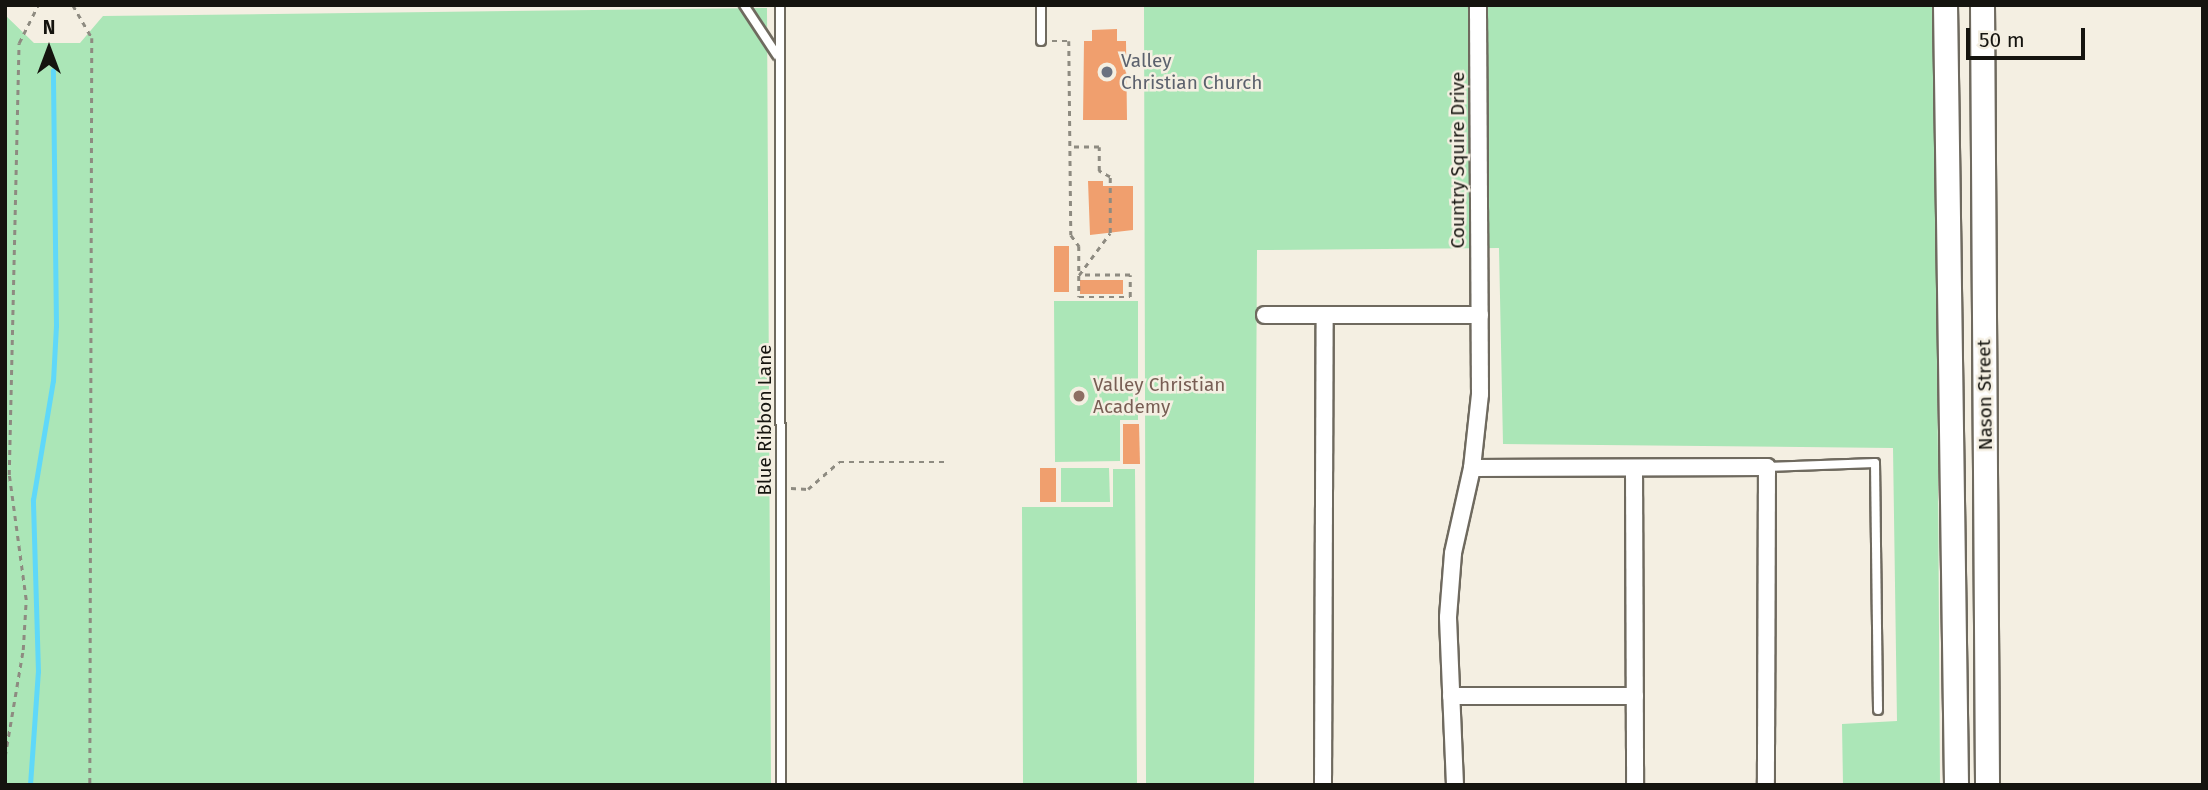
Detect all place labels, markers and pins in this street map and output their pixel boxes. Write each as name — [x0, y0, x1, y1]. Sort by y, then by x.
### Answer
place label: Valley Christian Church — [1121, 50, 1262, 94]
marker: Valley Christian Church — [1099, 64, 1115, 80]
place label: Valley Christian Academy — [1093, 374, 1225, 418]
marker: Valley Christian Academy — [1071, 388, 1087, 404]

